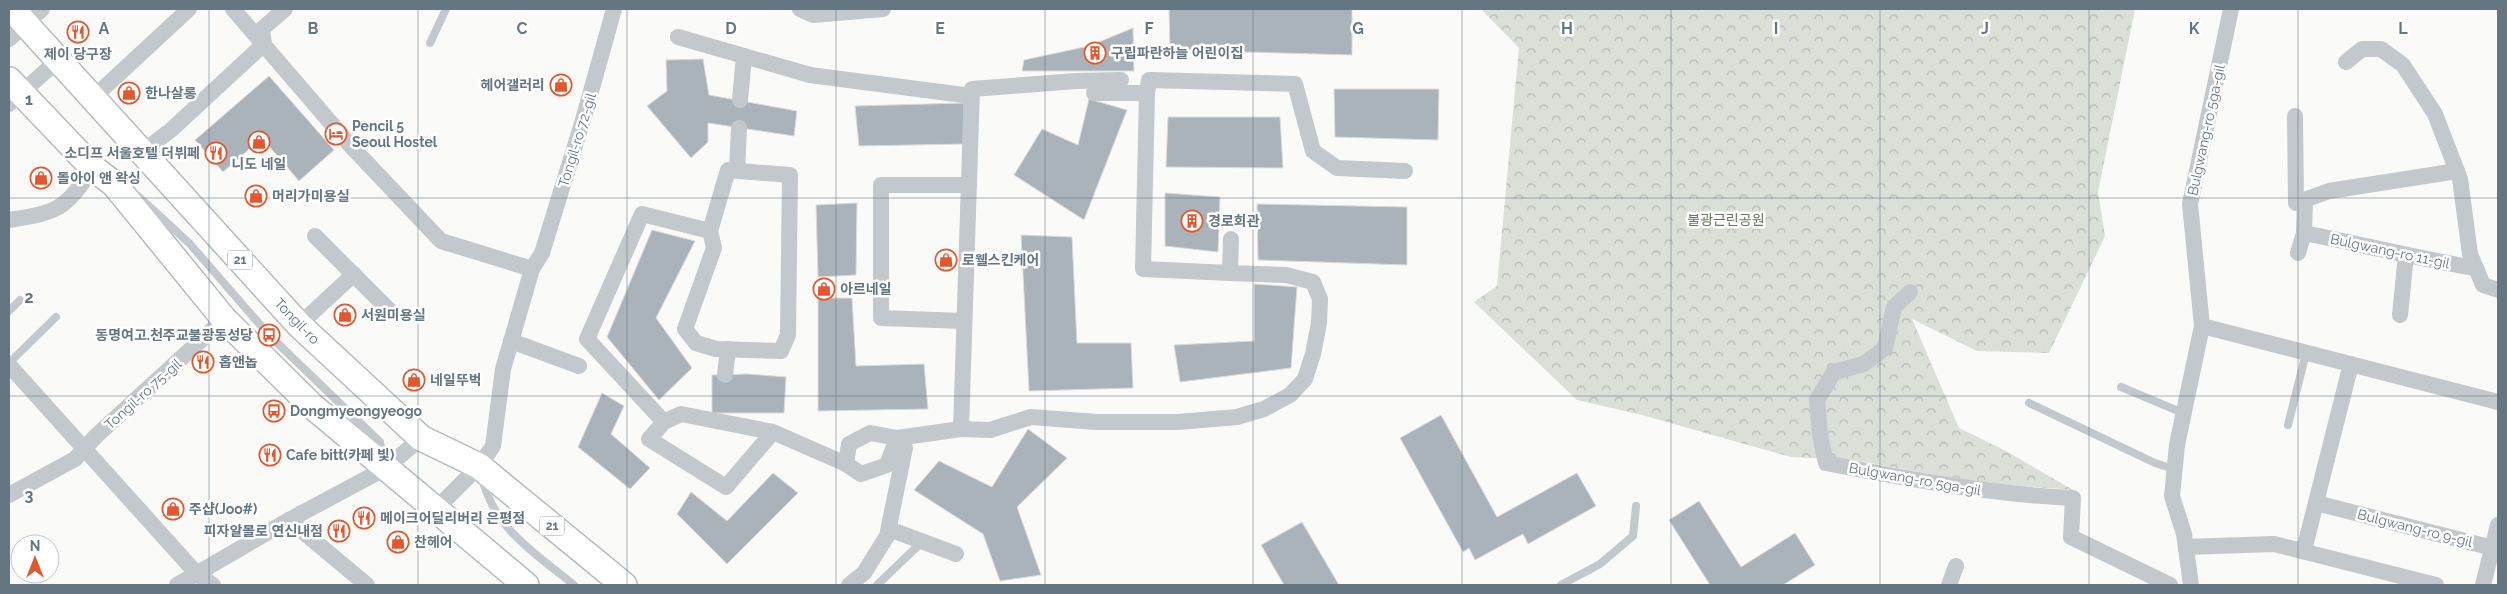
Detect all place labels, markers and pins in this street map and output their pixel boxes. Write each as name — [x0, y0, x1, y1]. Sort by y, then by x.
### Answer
restaurant icon: 제이 당구장 — [66, 20, 90, 44]
building icon: 구립파란하늘 어린이집 — [1083, 41, 1107, 65]
place label: 구립파란하늘 어린이집 — [1111, 45, 1243, 61]
place label: 제이 당구장 — [44, 46, 112, 62]
shop icon: 헤어갤러리 — [549, 73, 573, 97]
place label: 헤어갤러리 — [481, 77, 545, 93]
shop icon: 한나살롱 — [117, 81, 141, 105]
place label: 한나살롱 — [145, 85, 197, 101]
place label: Pencil 5 Seoul Hostel — [352, 118, 438, 150]
hotel icon: Pencil 5 Seoul Hostel — [324, 122, 348, 146]
shop icon: 니도 네일 — [247, 130, 271, 154]
restaurant icon: 소디프 서울호텔 더뷔페 — [204, 141, 228, 165]
place label: 소디프 서울호텔 더뷔페 — [64, 145, 200, 161]
place label: 니도 네일 — [232, 156, 286, 172]
shop icon: 돌아이 앤 왁싱 — [29, 166, 53, 190]
place label: 돌아이 앤 왁싱 — [57, 170, 141, 186]
shop icon: 머리가미용실 — [244, 184, 268, 208]
place label: 머리가미용실 — [272, 188, 349, 204]
building icon: 경로회관 — [1180, 209, 1204, 233]
place label: 경로회관 — [1208, 213, 1260, 229]
shop icon: 로웰스킨케어 — [934, 248, 958, 272]
place label: 로웰스킨케어 — [962, 252, 1039, 268]
shop icon: 아르네일 — [812, 277, 836, 301]
place label: 아르네일 — [840, 281, 892, 297]
shop icon: 서원미용실 — [333, 303, 357, 327]
place label: 서원미용실 — [361, 307, 425, 323]
bus stop icon: 동명여고.천주교불광동성당 — [257, 323, 281, 347]
place label: 동명여고.천주교불광동성당 — [95, 327, 253, 343]
restaurant icon: 홉앤놉 — [191, 350, 215, 374]
place label: 홉앤놉 — [219, 354, 258, 370]
shop icon: 네일뚜벅 — [402, 368, 426, 392]
place label: 네일뚜벅 — [430, 372, 482, 388]
bus stop icon: Dongmyeongyeogo — [262, 399, 286, 423]
place label: Dongmyeongyeogo — [290, 403, 423, 419]
restaurant icon: Cafe bitt(카페 빛) — [258, 443, 282, 467]
place label: Cafe bitt(카페 빛) — [286, 447, 394, 463]
shop icon: 주샵(Joo#) — [161, 497, 185, 521]
place label: 주샵(Joo#) — [189, 501, 257, 517]
restaurant icon: 메이크어딜리버리 은평점 — [352, 506, 376, 530]
place label: 메이크어딜리버리 은평점 — [380, 510, 525, 526]
restaurant icon: 피자알볼로 연신내점 — [327, 519, 351, 543]
place label: 피자알볼로 연신내점 — [204, 523, 323, 539]
shop icon: 찬헤어 — [386, 530, 410, 554]
place label: 찬헤어 — [414, 534, 453, 550]

